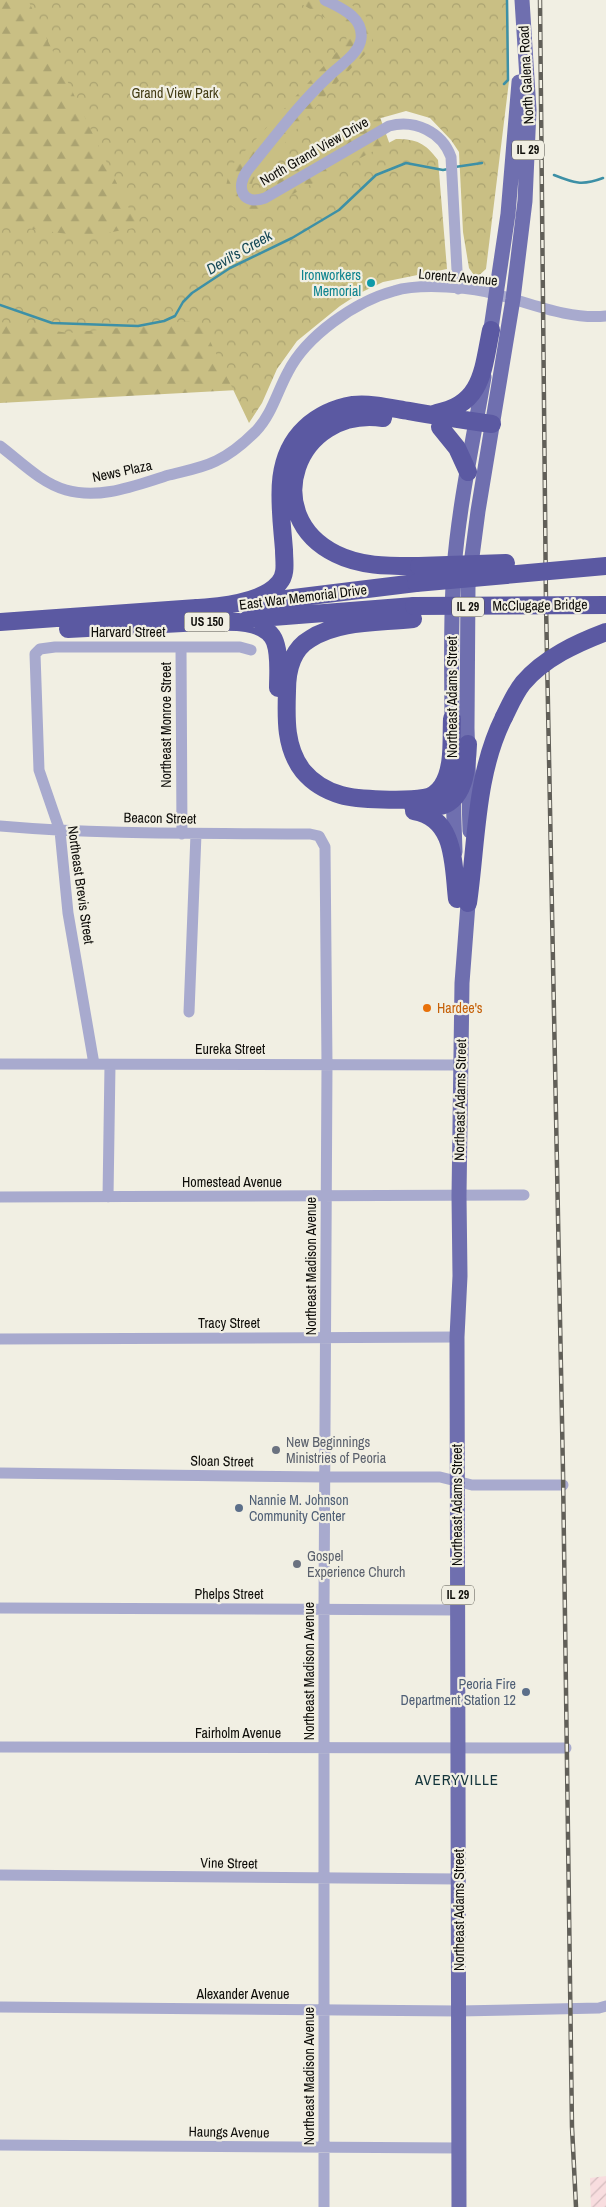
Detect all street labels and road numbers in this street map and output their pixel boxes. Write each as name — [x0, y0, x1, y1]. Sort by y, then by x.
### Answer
street label: North Galena Road — [514, 25, 538, 125]
street label: North Grand View Drive — [257, 113, 371, 189]
road number: IL 29 — [512, 140, 544, 160]
street label: Lorentz Avenue — [418, 265, 498, 289]
street label: News Plaza — [90, 456, 154, 486]
street label: East War Memorial Drive — [238, 580, 368, 614]
street label: McClugage Bridge — [492, 595, 588, 615]
road number: IL 29 — [452, 598, 484, 616]
road number: US 150 — [184, 612, 230, 632]
street label: Harvard Street — [91, 623, 165, 641]
street label: Northeast Adams Street — [443, 636, 461, 758]
street label: Northeast Monroe Street — [157, 662, 175, 788]
street label: Beacon Street — [123, 808, 197, 828]
street label: Northeast Brevis Street — [64, 825, 98, 945]
street label: Northeast Adams Street — [450, 1039, 470, 1161]
street label: Eureka Street — [195, 1040, 265, 1058]
street label: Homestead Avenue — [182, 1173, 282, 1191]
street label: Northeast Madison Avenue — [302, 1197, 320, 1335]
street label: Tracy Street — [198, 1314, 260, 1332]
street label: Northeast Adams Street — [448, 1444, 466, 1566]
street label: Sloan Street — [190, 1451, 254, 1471]
street label: Phelps Street — [195, 1585, 263, 1603]
road number: IL 29 — [442, 1586, 474, 1604]
street label: Northeast Madison Avenue — [300, 1602, 318, 1740]
street label: Fairholm Avenue — [195, 1724, 281, 1742]
street label: Northeast Adams Street — [450, 1849, 468, 1971]
street label: Vine Street — [200, 1854, 258, 1872]
street label: Alexander Avenue — [196, 1985, 290, 2003]
street label: Northeast Madison Avenue — [300, 2007, 318, 2145]
street label: Haungs Avenue — [188, 2122, 270, 2142]

